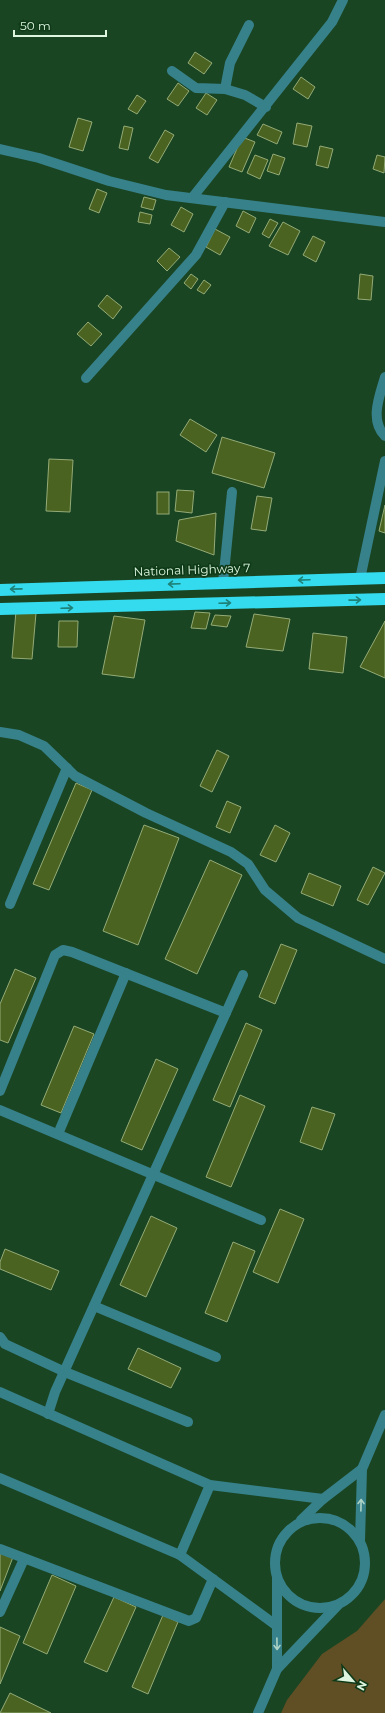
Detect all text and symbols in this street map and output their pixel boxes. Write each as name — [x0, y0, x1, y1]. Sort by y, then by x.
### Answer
scale bar — [14, 12, 106, 38]
text: 50 m — [20, 18, 51, 33]
street label: National Highway 7 — [133, 560, 251, 579]
one-way arrow — [298, 576, 311, 584]
one-way arrow — [168, 581, 181, 588]
one-way arrow — [10, 585, 23, 593]
one-way arrow — [348, 596, 361, 604]
one-way arrow — [218, 600, 231, 607]
one-way arrow — [60, 604, 73, 612]
one-way arrow — [358, 1499, 365, 1512]
one-way arrow — [273, 1637, 281, 1650]
north arrow — [333, 1661, 373, 1701]
text: N — [354, 1678, 370, 1693]

